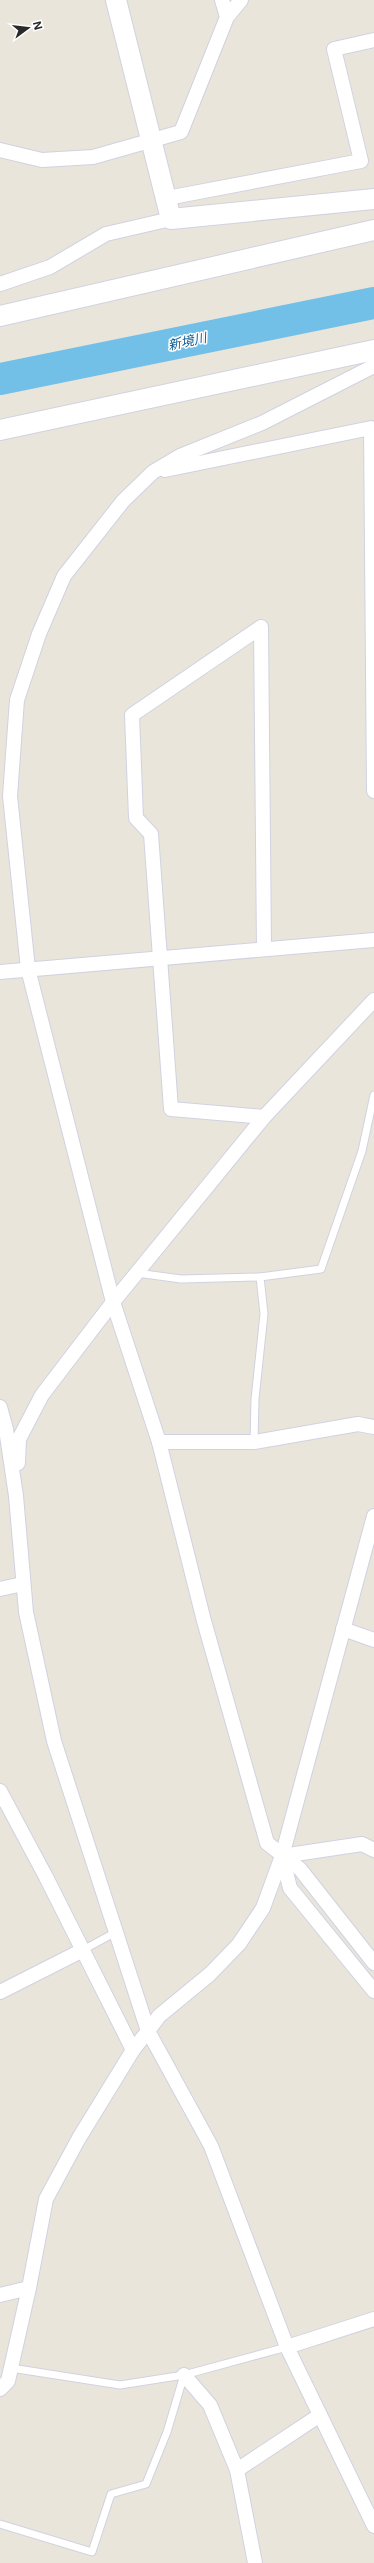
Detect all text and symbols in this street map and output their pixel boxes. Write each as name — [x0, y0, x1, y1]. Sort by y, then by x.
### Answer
north arrow — [8, 8, 48, 48]
text: N — [30, 20, 46, 31]
water label: 新境川 — [166, 329, 210, 353]

